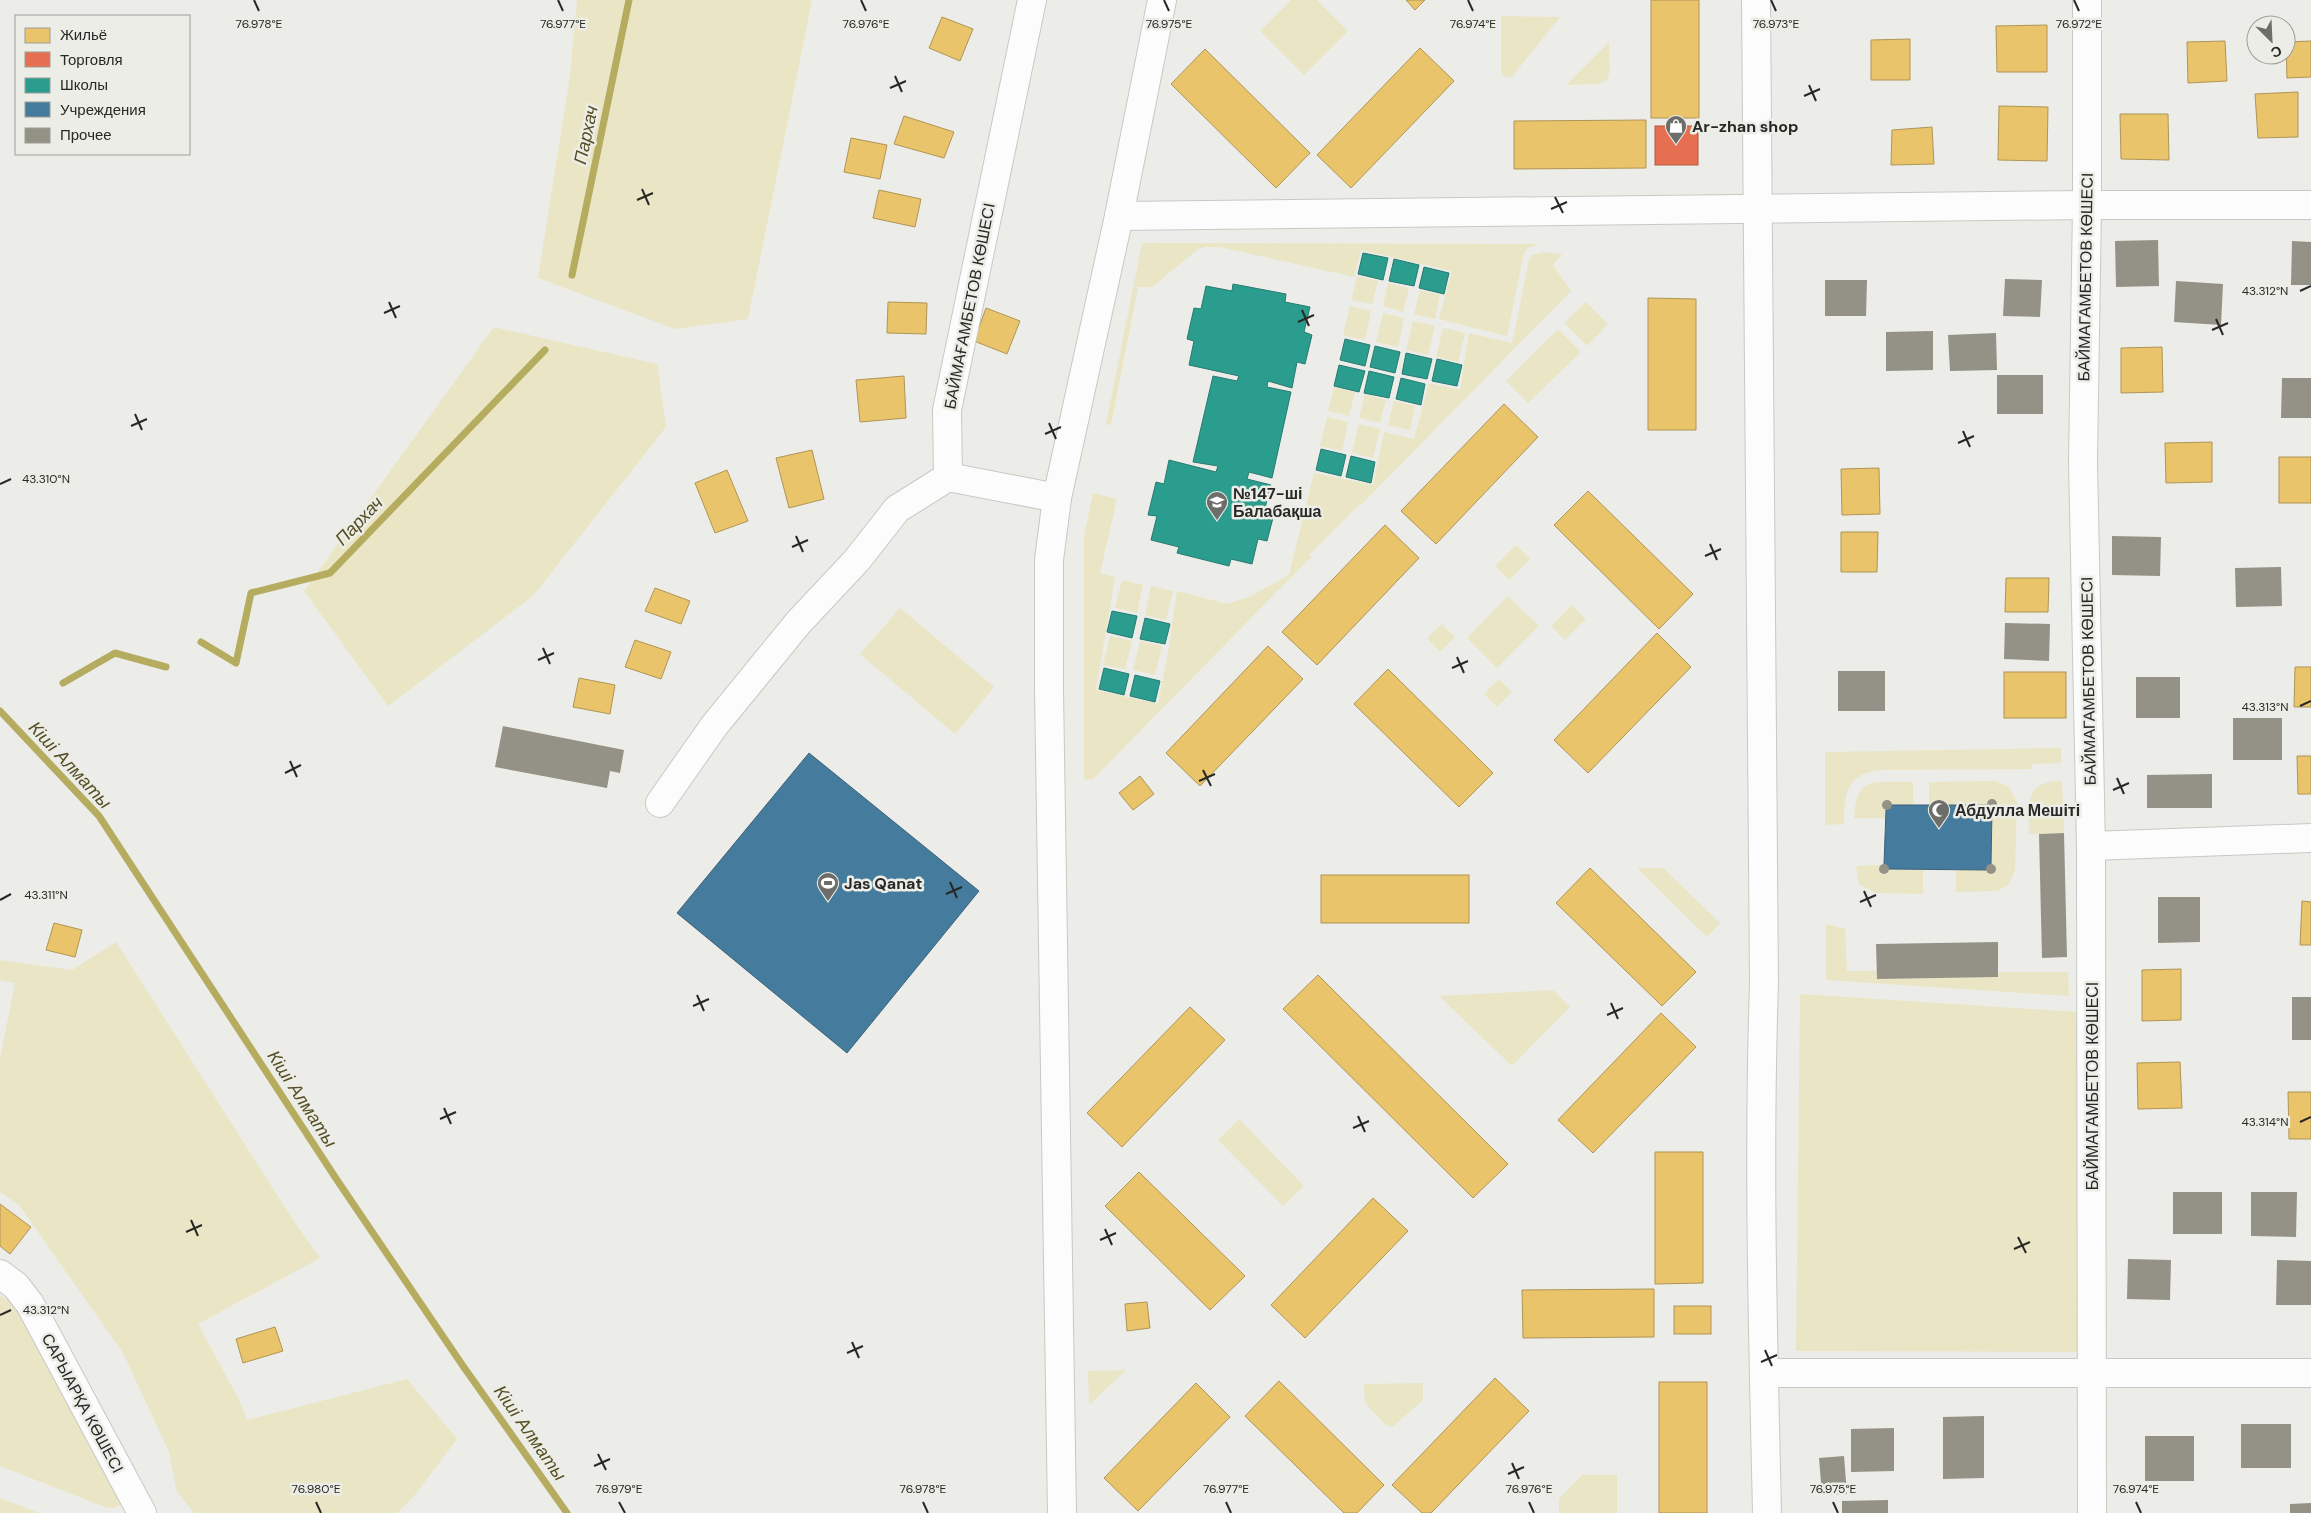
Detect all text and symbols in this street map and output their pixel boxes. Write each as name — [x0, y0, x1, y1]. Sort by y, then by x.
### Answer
legend — [15, 15, 190, 155]
north arrow — [2246, 15, 2296, 65]
text: 76.978°E — [236, 16, 283, 32]
text: 76.977°E — [540, 16, 586, 32]
text: 76.976°E — [843, 16, 890, 32]
text: 76.975°E — [1146, 16, 1193, 32]
text: 76.974°E — [1450, 16, 1496, 32]
text: 76.973°E — [1753, 16, 1799, 32]
text: 76.972°E — [2056, 16, 2102, 32]
text: Жильё — [60, 25, 107, 45]
text: С — [2268, 42, 2285, 62]
text: Торговля — [60, 50, 123, 70]
text: Школы — [60, 75, 108, 95]
text: Учреждения — [60, 100, 146, 120]
water label: Пархач — [568, 103, 604, 167]
shop icon: Ar-zhan shop — [1664, 114, 1688, 145]
place label: Ar-zhan shop — [1692, 116, 1798, 137]
text: Прочее — [60, 125, 112, 145]
street label: БАЙМАГАМБЕТОВ КӨШЕСІ — [2073, 173, 2098, 381]
street label: БАЙМАҒАМБЕТОВ КӨШЕСІ — [939, 201, 1000, 411]
text: 43.312°N — [2242, 283, 2288, 299]
text: 43.310°N — [22, 471, 70, 487]
place label: №147-ші Балабақша — [1233, 483, 1322, 522]
school or university icon: №147-ші Балабақша — [1205, 490, 1229, 521]
water label: Пархач — [330, 491, 388, 551]
street label: БАЙМАГАМБЕТОВ КӨШЕСІ — [2076, 577, 2101, 785]
text: 43.313°N — [2242, 699, 2288, 715]
water label: Кіші Алматы — [23, 716, 117, 814]
mosque icon: Абдулла Мешіті — [1927, 798, 1951, 829]
place label: Абдулла Мешіті — [1955, 800, 2080, 821]
sports icon: Jas Qanat — [816, 871, 840, 902]
place label: Jas Qanat — [844, 873, 922, 894]
text: 43.311°N — [24, 887, 68, 903]
street label: БАЙМАГАМБЕТОВ КӨШЕСІ — [2082, 982, 2103, 1190]
water label: Кіші Алматы — [262, 1046, 342, 1152]
text: 43.314°N — [2241, 1114, 2289, 1130]
text: 43.312°N — [23, 1302, 69, 1318]
street label: САРЫАРҚА КӨШЕСІ — [37, 1330, 128, 1477]
water label: Кіші Алматы — [488, 1381, 572, 1485]
text: 76.980°E — [292, 1481, 341, 1497]
text: 76.979°E — [596, 1481, 643, 1497]
text: 76.978°E — [900, 1481, 947, 1497]
text: 76.977°E — [1203, 1481, 1249, 1497]
text: 76.976°E — [1506, 1481, 1553, 1497]
text: 76.975°E — [1810, 1481, 1857, 1497]
text: 76.974°E — [2113, 1481, 2159, 1497]

